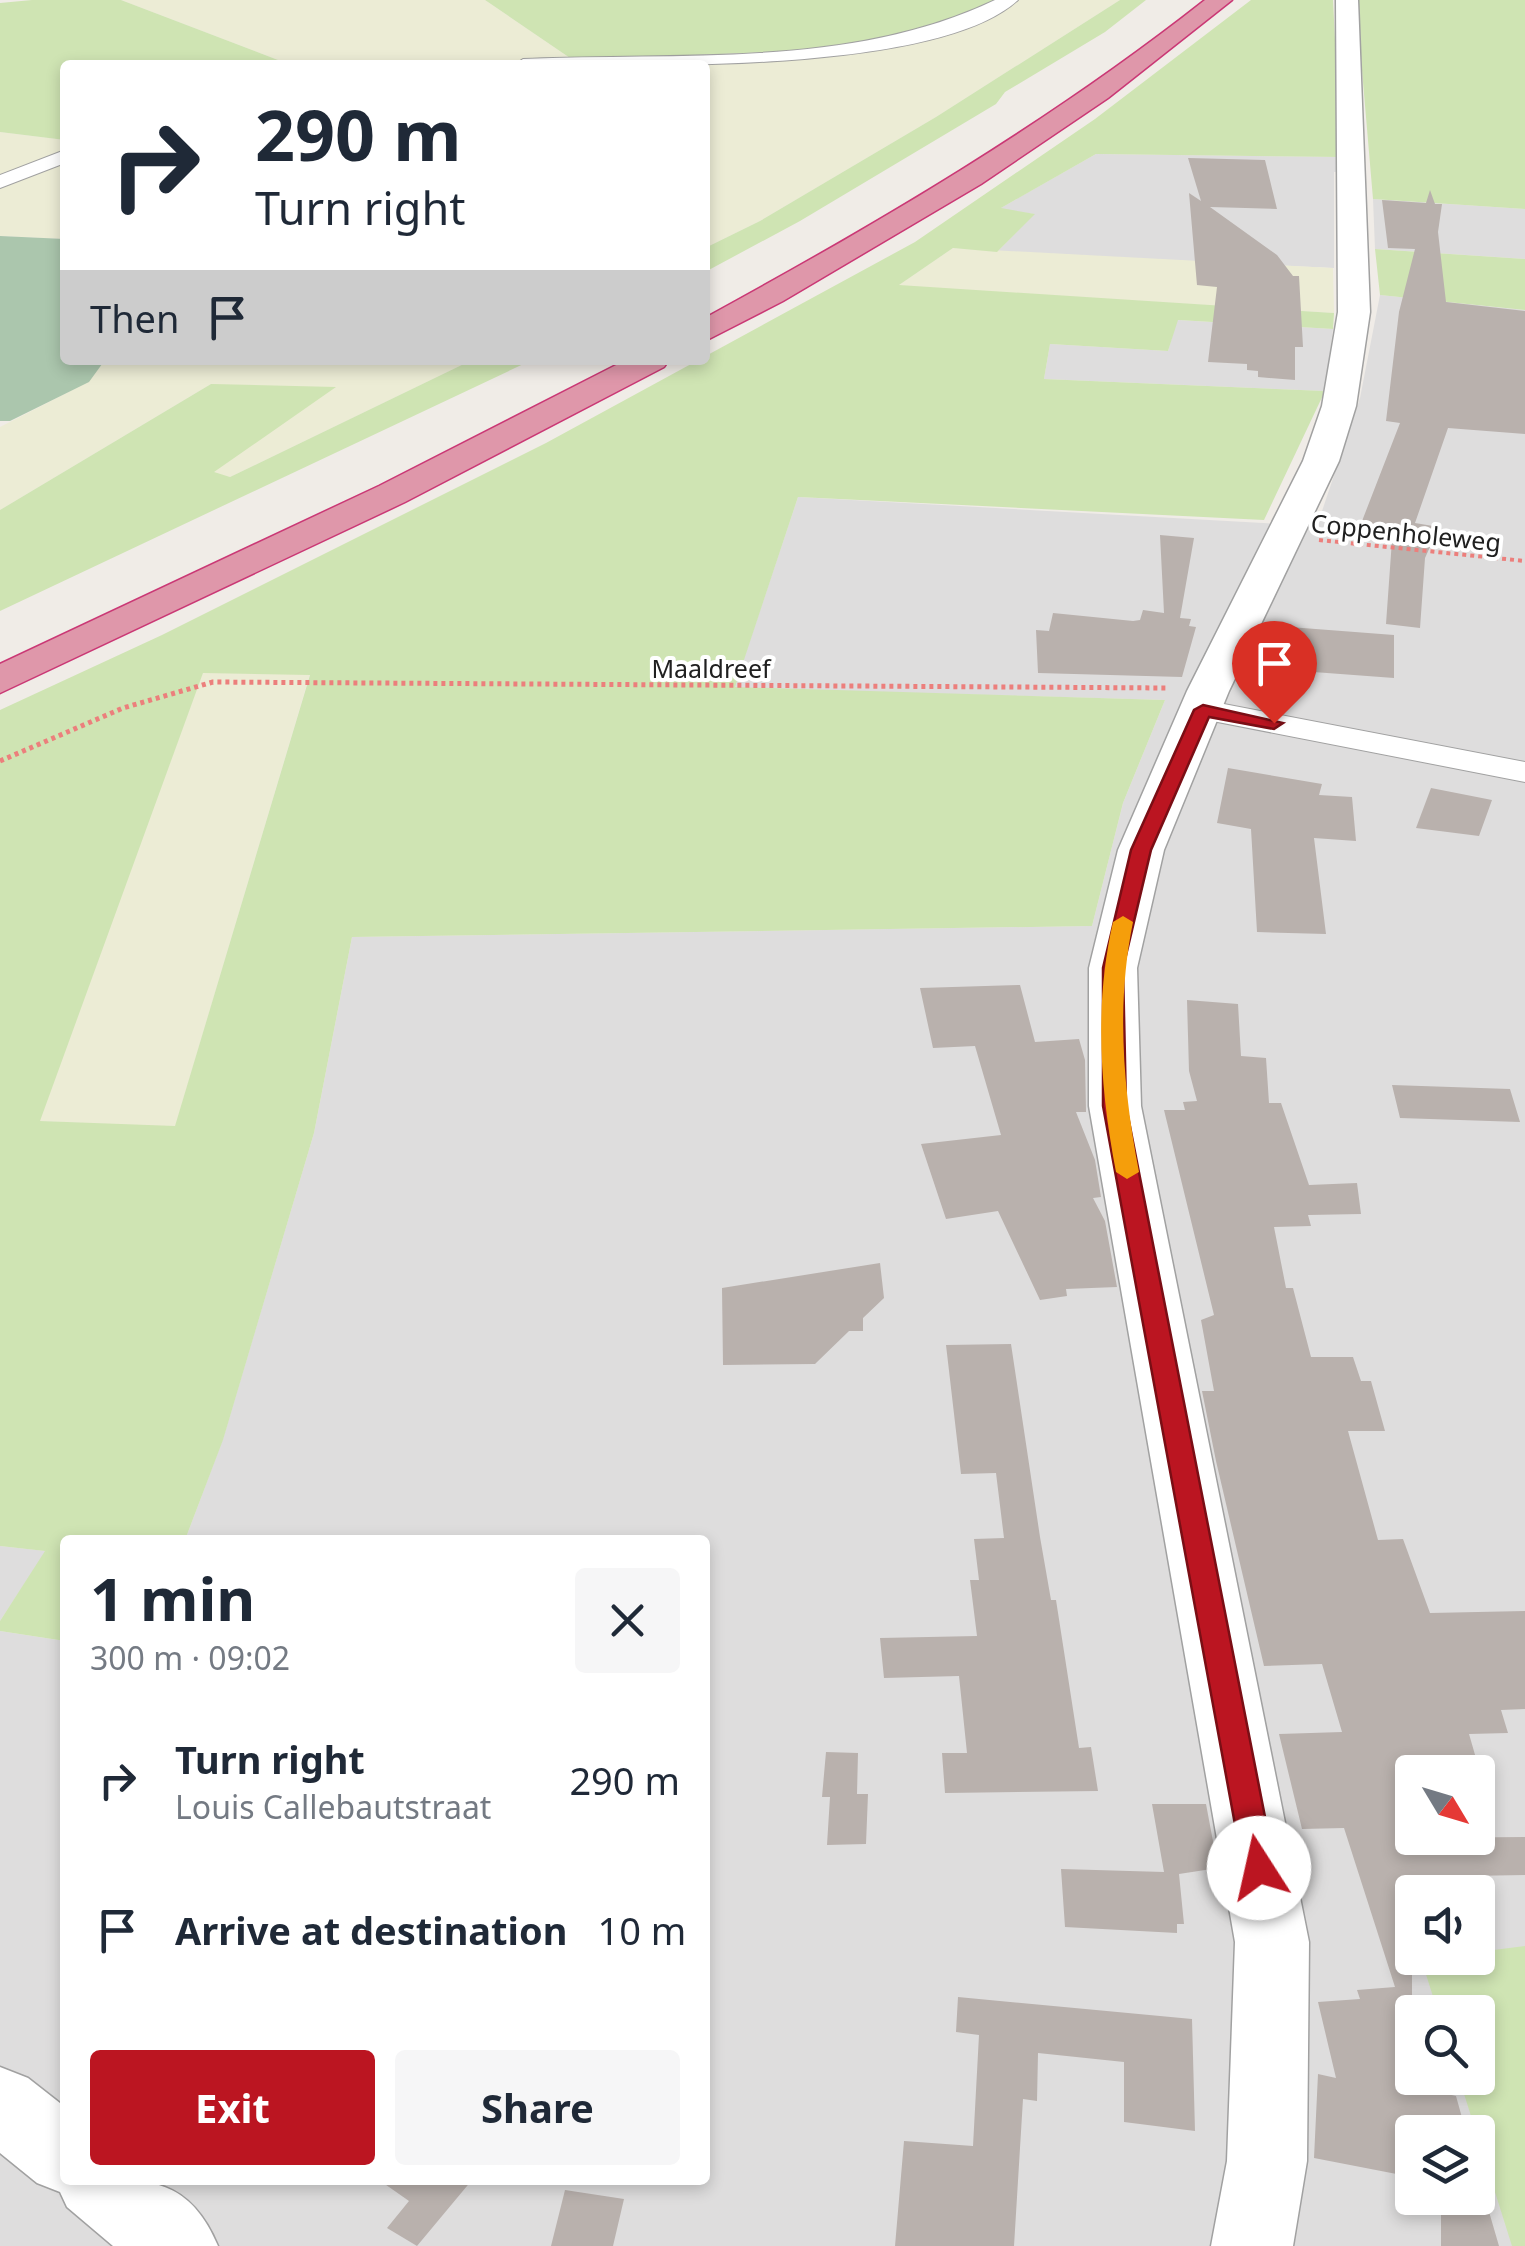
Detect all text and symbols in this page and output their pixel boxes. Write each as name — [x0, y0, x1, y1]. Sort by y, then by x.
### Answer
text: 290 m — [255, 86, 462, 182]
icon: right — [90, 100, 220, 230]
text: Turn right — [255, 177, 466, 238]
icon: arrive — [200, 290, 255, 345]
text: Then — [90, 292, 180, 344]
street label: Coppenholeweg — [1309, 505, 1503, 559]
pin — [1232, 621, 1317, 724]
icon: arrive — [1247, 636, 1302, 691]
street label: Maaldreef — [651, 651, 772, 685]
text: 1 min — [90, 1557, 255, 1639]
button: close — [575, 1568, 680, 1673]
text: 300 m · 09:02 — [90, 1636, 290, 1679]
text: Turn right — [175, 1733, 365, 1785]
icon: right — [90, 1753, 145, 1808]
text: 290 m — [569, 1754, 680, 1806]
north arrow — [1395, 1755, 1495, 1855]
map controls — [1395, 1755, 1495, 2215]
text: Louis Callebautstraat — [175, 1785, 491, 1828]
position arrow — [1207, 1816, 1311, 1920]
button: sound — [1395, 1875, 1495, 1975]
icon: arrive — [90, 1903, 145, 1958]
text: Arrive at destination — [175, 1904, 567, 1956]
text: 10 m — [597, 1904, 686, 1956]
button: search — [1395, 1995, 1495, 2095]
button: Exit — [90, 2050, 375, 2165]
button: Share — [395, 2050, 680, 2165]
button: layers — [1395, 2115, 1495, 2215]

